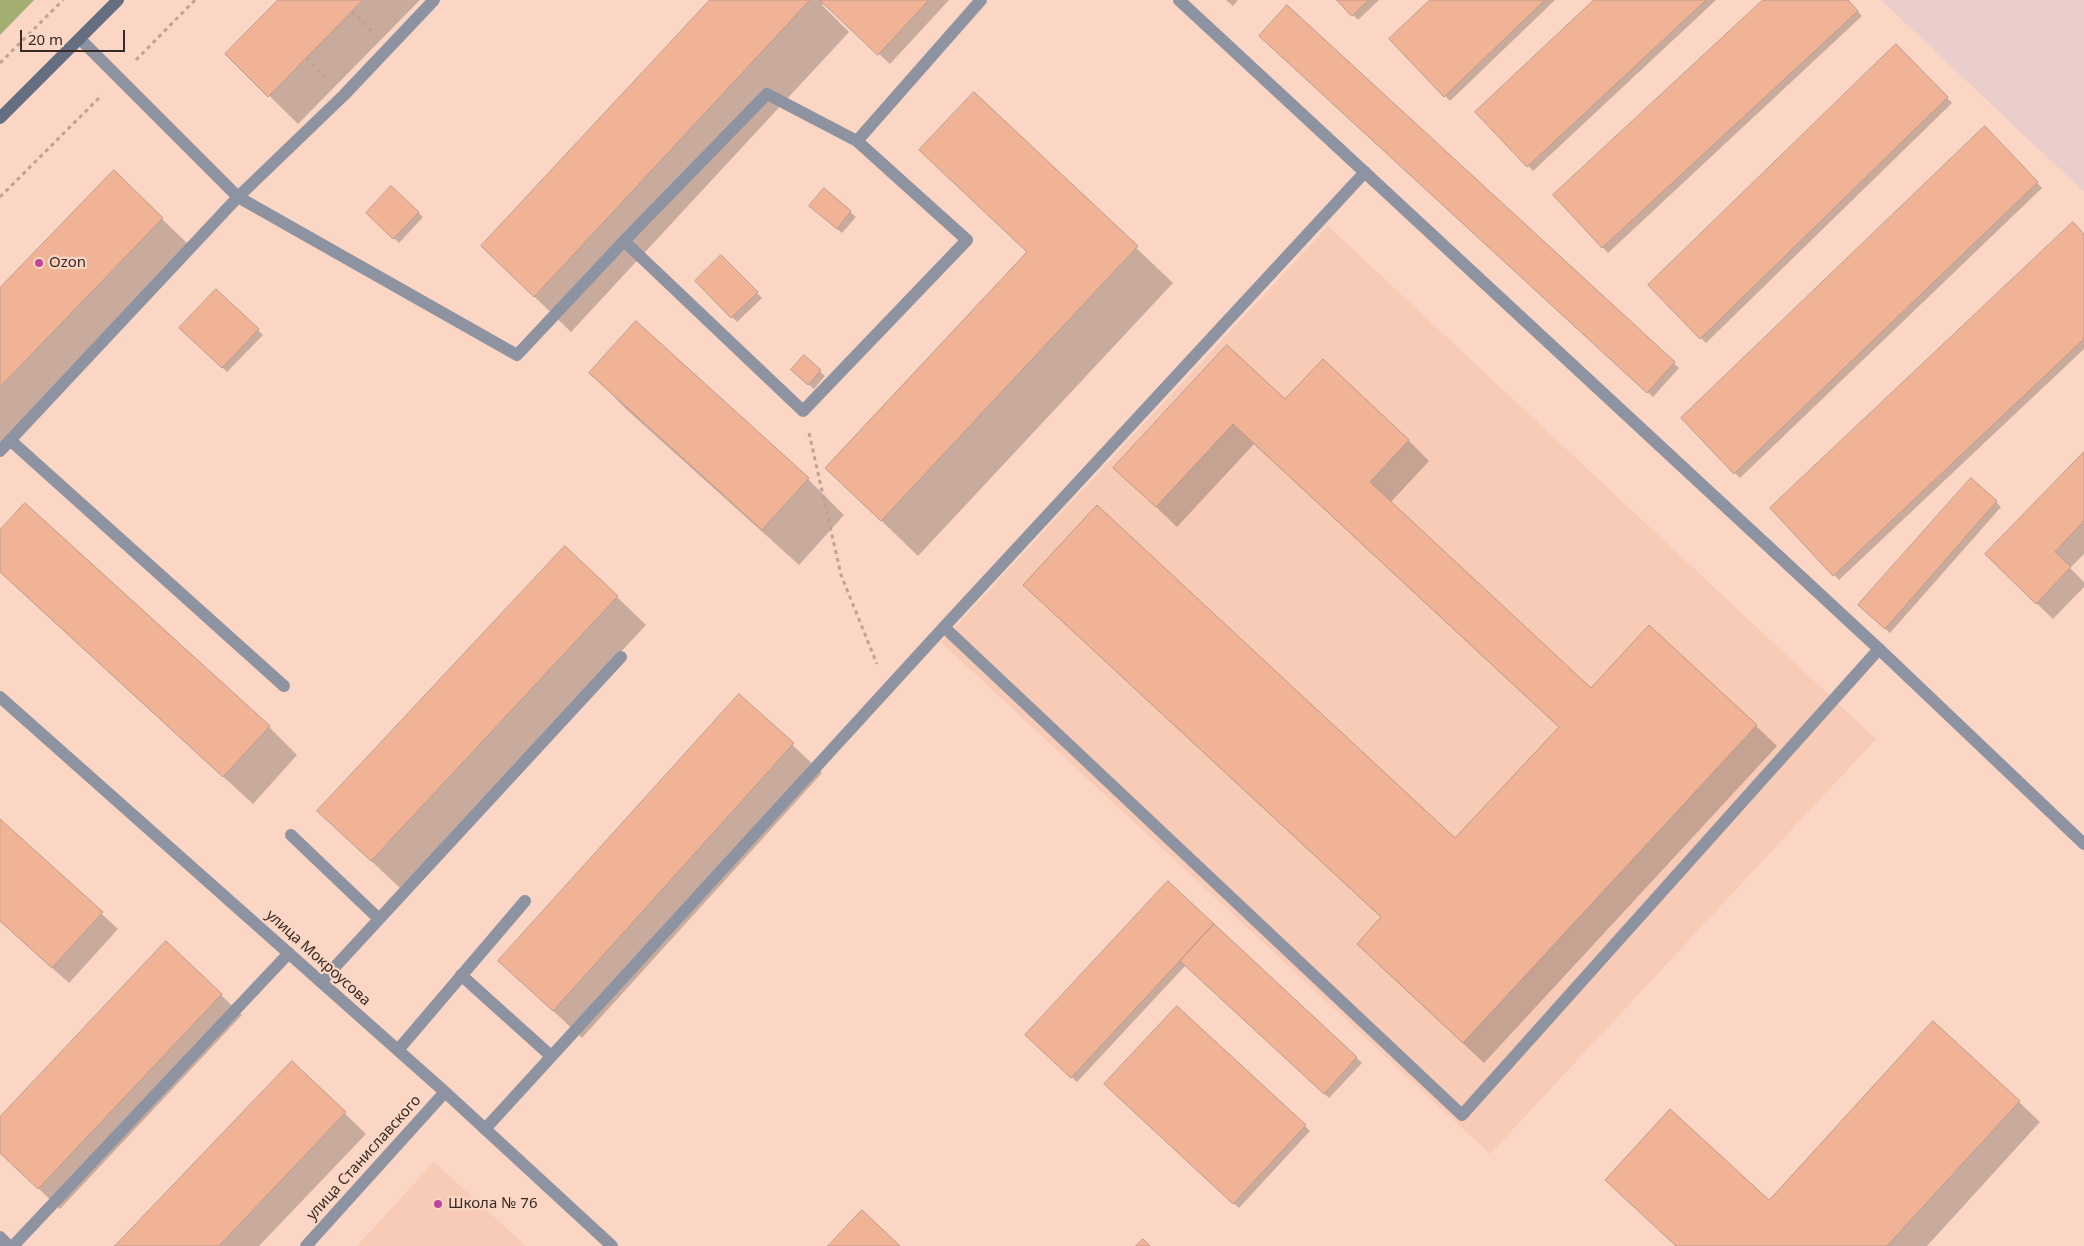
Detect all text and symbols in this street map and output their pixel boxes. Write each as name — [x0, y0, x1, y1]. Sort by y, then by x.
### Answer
scale bar — [22, 20, 128, 52]
text: 20 m — [28, 29, 63, 49]
place label: Ozon — [49, 254, 86, 272]
marker: Ozon — [33, 257, 45, 269]
street label: улица Мокроусова — [262, 906, 374, 1010]
street label: улица Станиславского — [303, 1092, 425, 1224]
place label: Школа № 76 — [448, 1195, 538, 1213]
marker: Школа № 76 — [432, 1198, 444, 1210]

